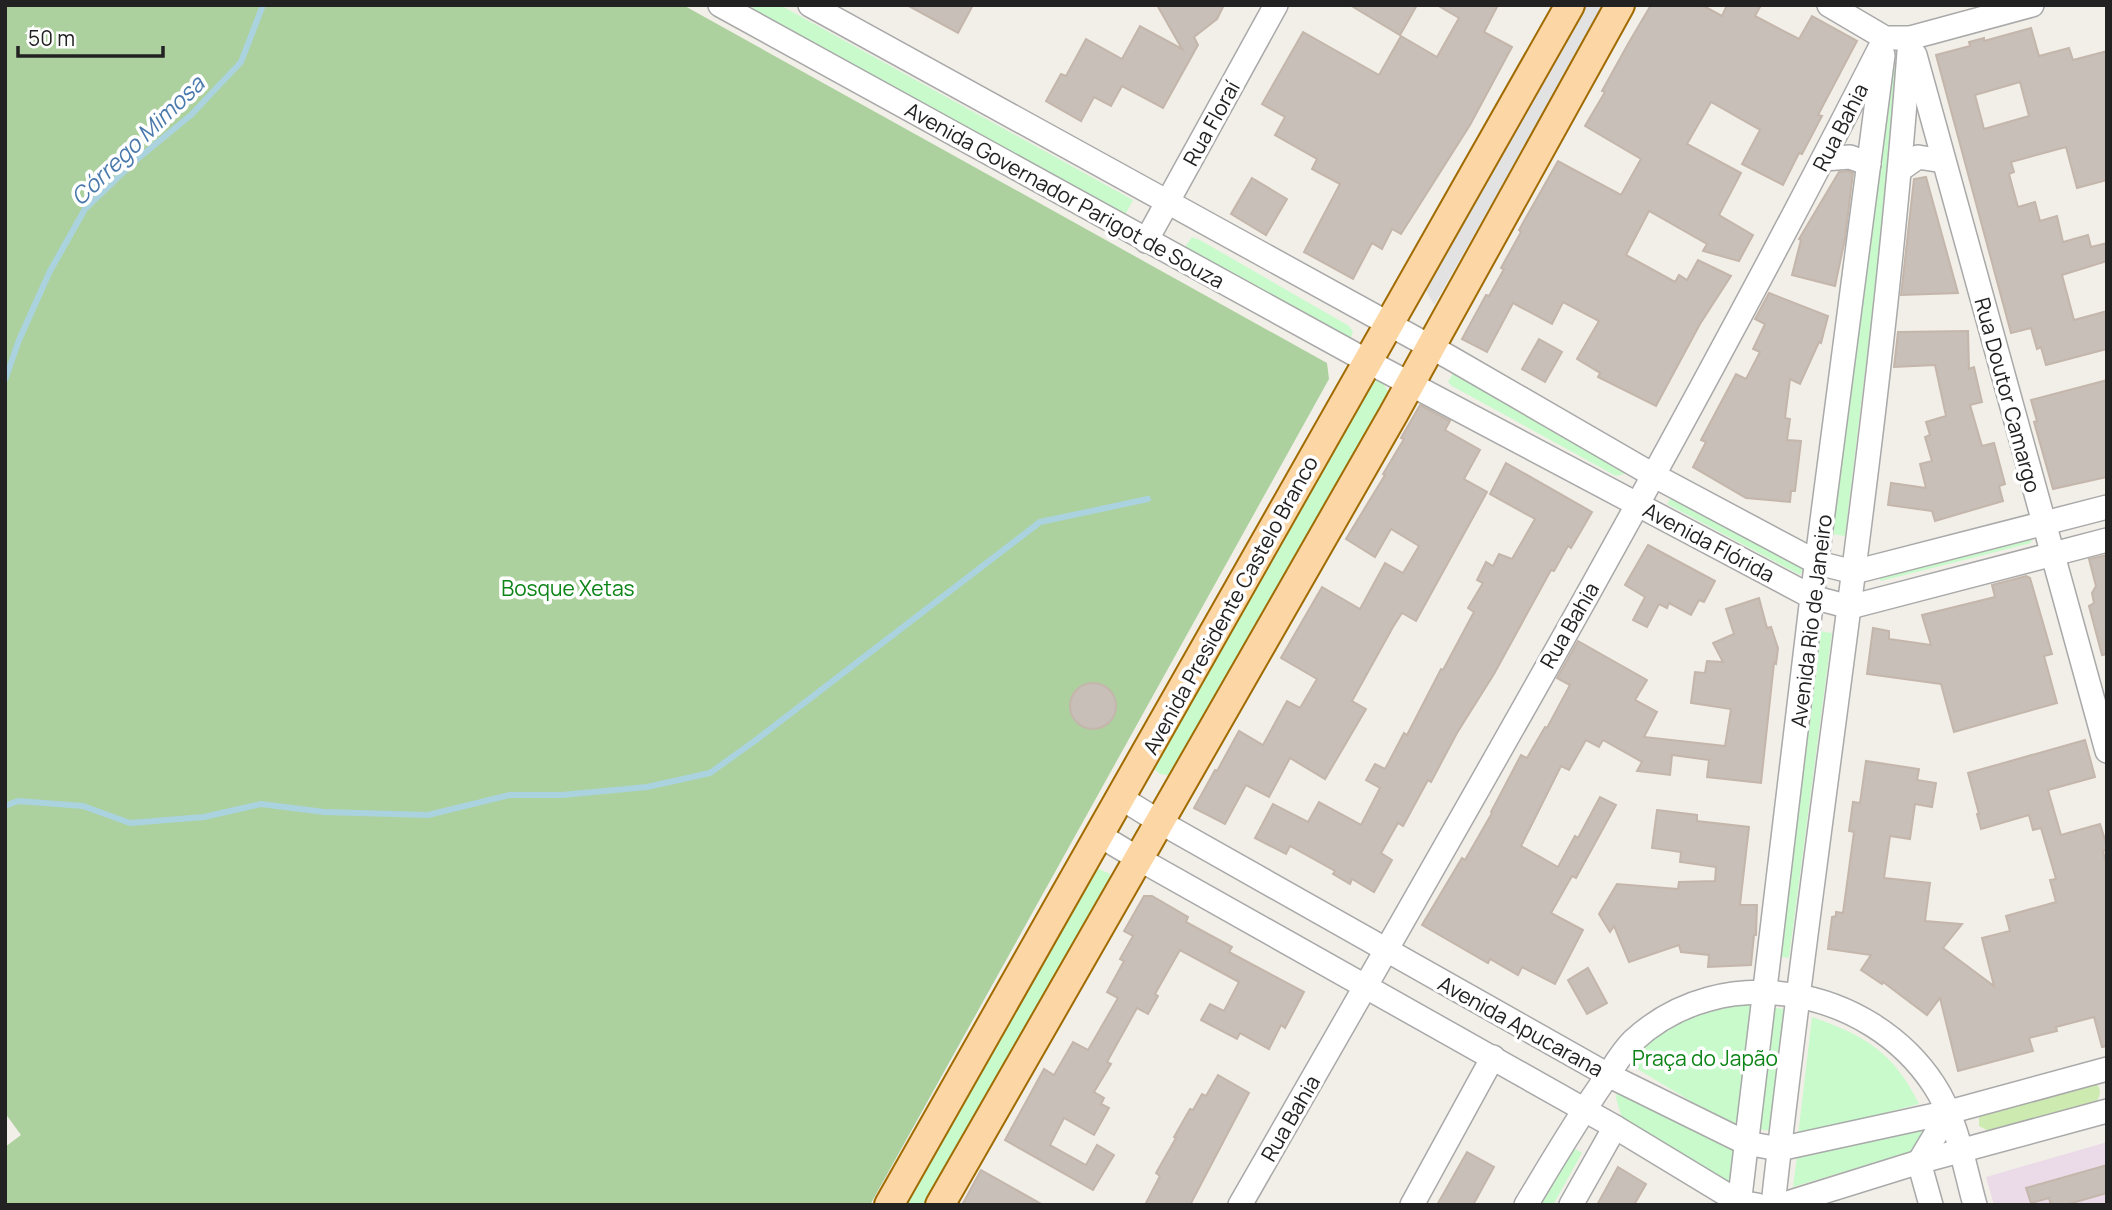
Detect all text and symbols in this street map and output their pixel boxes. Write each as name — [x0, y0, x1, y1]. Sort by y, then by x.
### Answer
scale bar — [18, 14, 163, 58]
text: 50 m — [28, 24, 75, 52]
water label: Córrego Mimosa — [63, 67, 212, 212]
street label: Rua Floraí — [1176, 75, 1246, 171]
street label: Rua Bahia — [1806, 78, 1874, 176]
street label: Avenida Governador Parigot de Souza — [900, 95, 1230, 295]
street label: Rua Doutor Camargo — [1968, 294, 2048, 496]
street label: Avenida Presidente Castelo Branco — [1136, 451, 1324, 759]
street label: Avenida Flórida — [1638, 496, 1780, 588]
street label: Avenida Rio de Janeiro — [1784, 513, 1838, 729]
park label: Bosque Xetas — [501, 574, 635, 602]
street label: Rua Bahia — [1533, 577, 1605, 673]
street label: Avenida Apucarana — [1433, 969, 1609, 1083]
park label: Praça do Japão — [1632, 1044, 1778, 1072]
street label: Rua Bahia — [1254, 1070, 1326, 1166]

